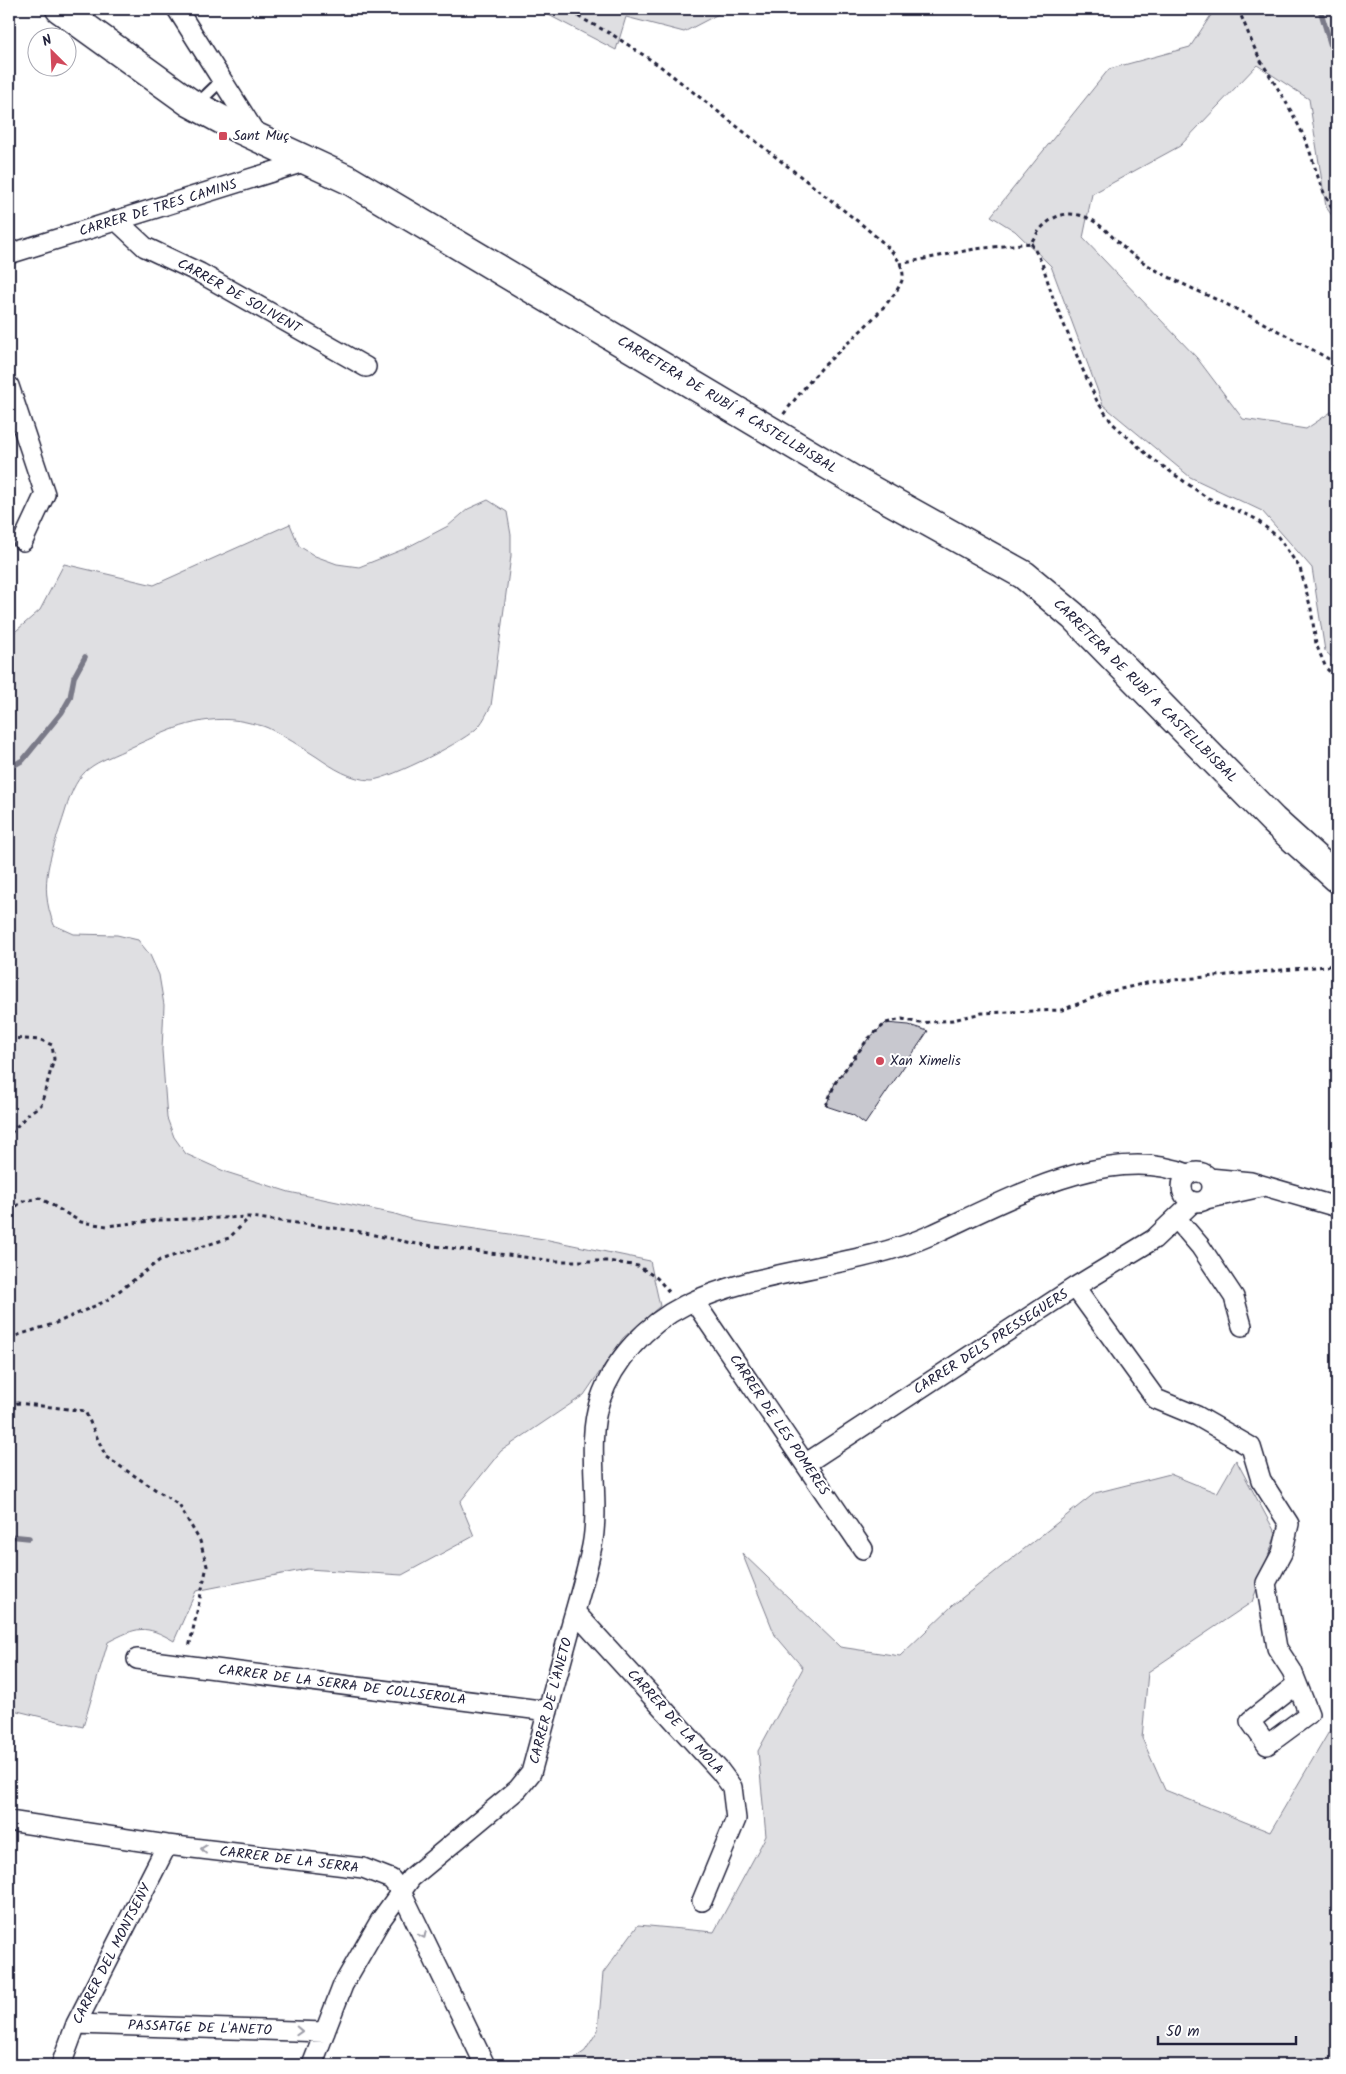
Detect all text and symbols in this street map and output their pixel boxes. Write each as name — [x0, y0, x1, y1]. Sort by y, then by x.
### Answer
north arrow — [28, 28, 78, 78]
text: N — [39, 29, 56, 53]
place label: Sant Muç — [233, 125, 290, 147]
marker: Sant Muç — [217, 130, 229, 142]
street label: CARRER DE TRES CAMINS — [76, 173, 240, 243]
street label: CARRER DE SOLIVENT — [173, 253, 306, 340]
street label: CARRETERA DE RUBÍ A CASTELLBISBAL — [613, 330, 841, 480]
street label: CARRETERA DE RUBÍ A CASTELLBISBAL — [1048, 594, 1242, 788]
place label: Xan Ximelis — [890, 1050, 961, 1072]
marker: Xan Ximelis — [874, 1055, 886, 1067]
street label: CARRER DELS PRESSEGUERS — [909, 1283, 1073, 1400]
street label: CARRER DE LES POMERES — [723, 1350, 835, 1500]
street label: CARRER DE L'ANETO — [524, 1635, 579, 1767]
street label: CARRER DE LA SERRA DE COLLSEROLA — [217, 1659, 467, 1711]
street label: CARRER DE LA MOLA — [621, 1664, 729, 1780]
street label: CARRER DE LA SERRA — [218, 1841, 360, 1879]
one-way arrow — [199, 1844, 207, 1855]
street label: CARRER DEL MONTSENY — [67, 1879, 158, 2028]
one-way arrow — [416, 1929, 426, 1938]
street label: PASSATGE DE L'ANETO — [128, 2014, 273, 2042]
scale bar — [1158, 2014, 1296, 2046]
text: 50 m — [1166, 2020, 1200, 2044]
one-way arrow — [296, 2026, 304, 2036]

